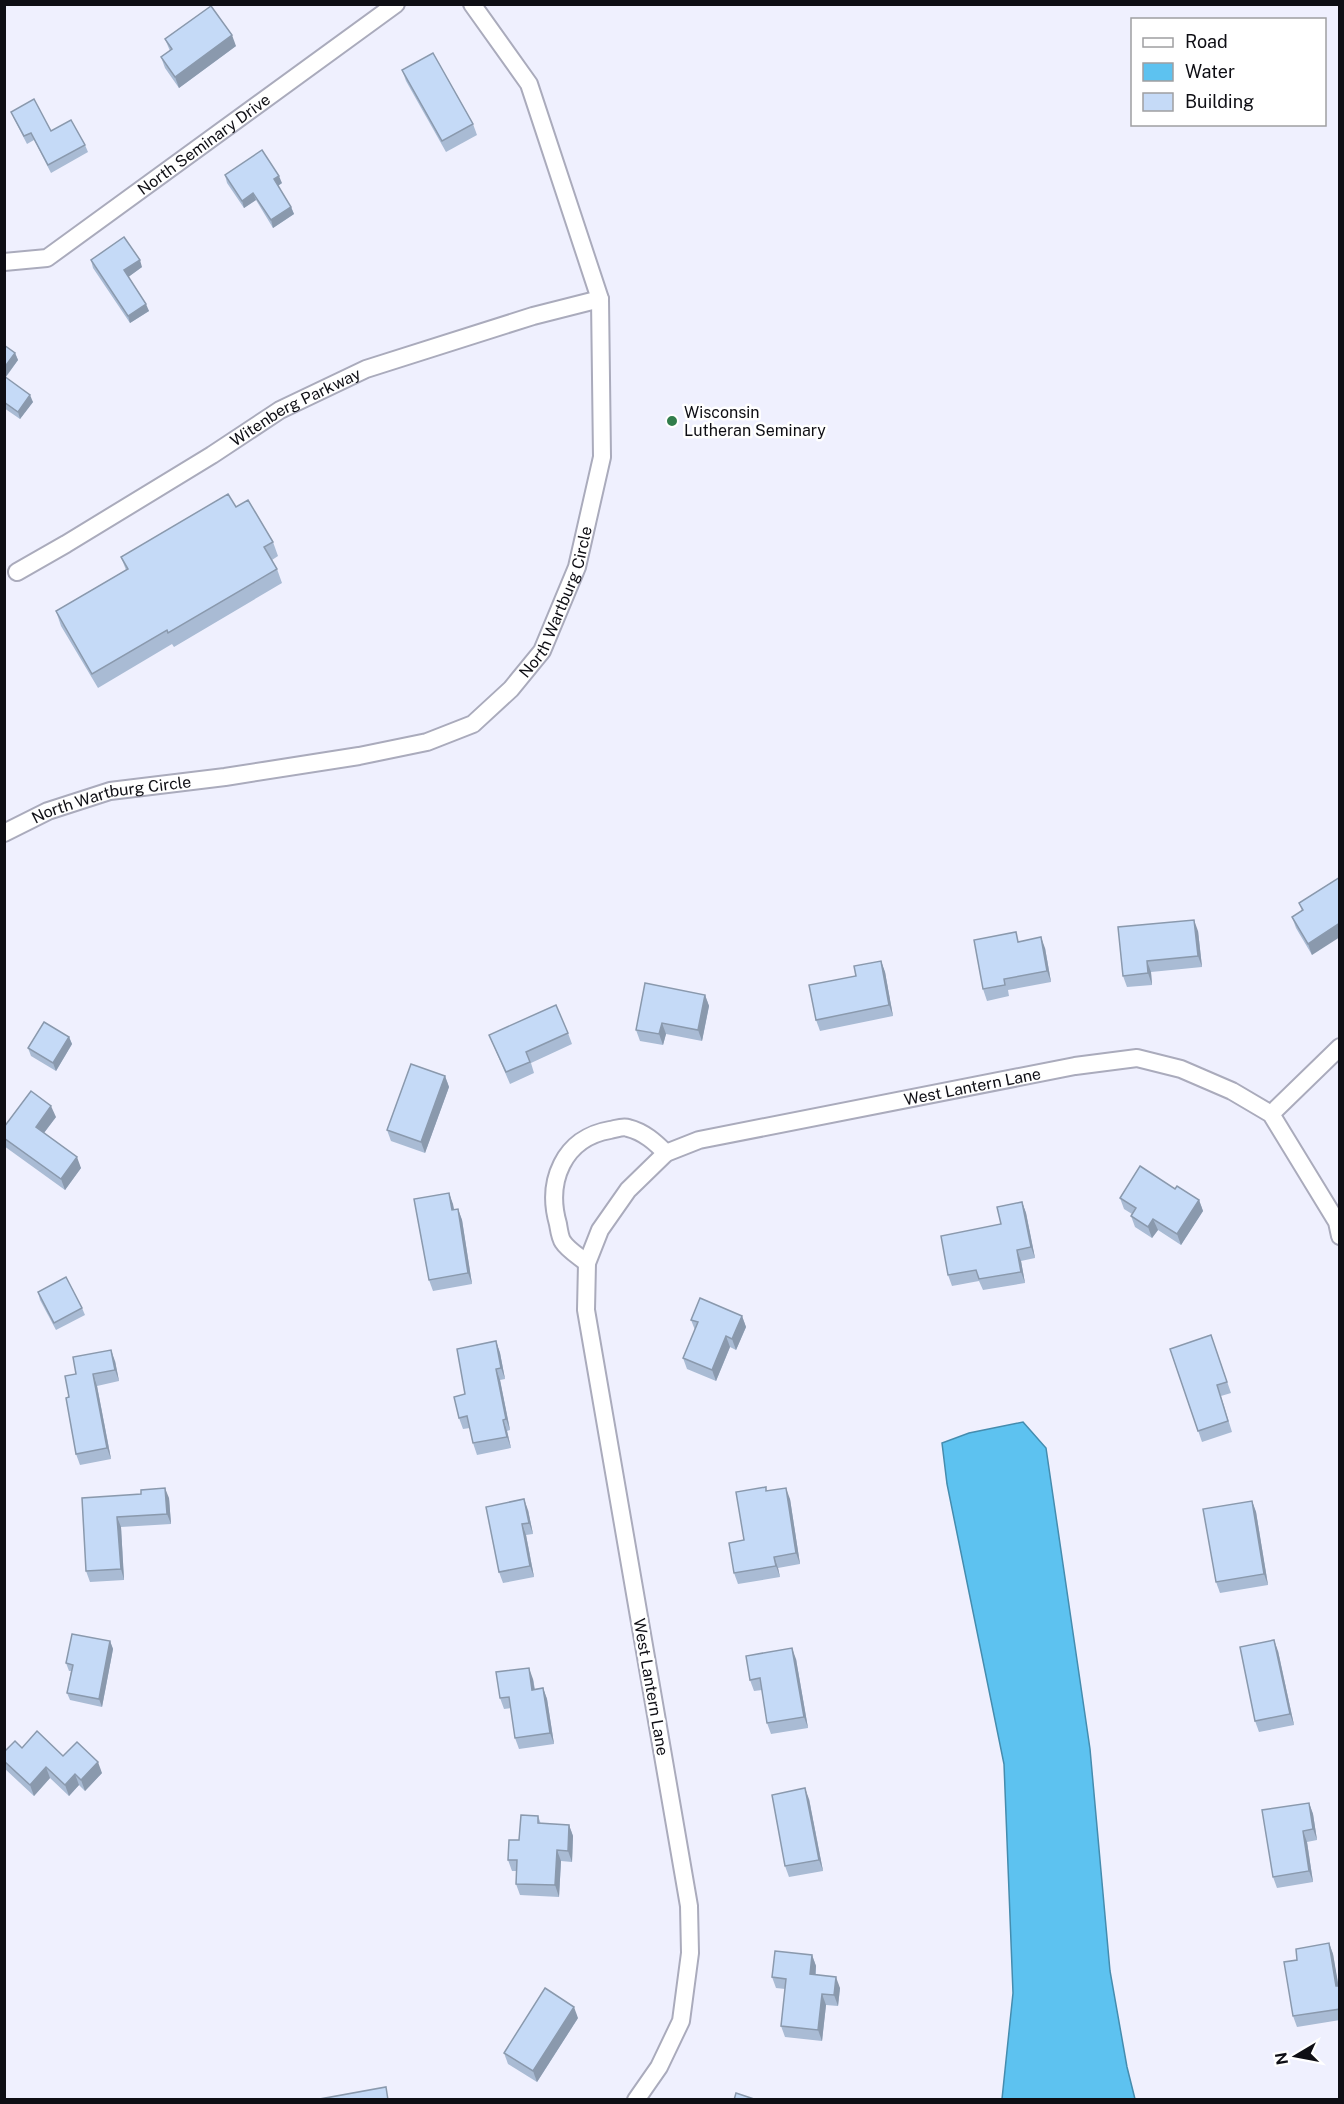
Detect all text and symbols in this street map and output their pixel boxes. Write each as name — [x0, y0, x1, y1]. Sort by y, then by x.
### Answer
legend — [1131, 18, 1326, 126]
text: Road — [1185, 31, 1228, 52]
text: Water — [1185, 61, 1235, 82]
street label: North Seminary Drive — [134, 89, 274, 199]
text: Building — [1185, 91, 1254, 112]
street label: Witenberg Parkway — [226, 363, 364, 450]
place label: Wisconsin Lutheran Seminary — [684, 403, 826, 440]
marker: Wisconsin Lutheran Seminary — [665, 414, 679, 428]
street label: North Wartburg Circle — [515, 524, 595, 681]
street label: North Wartburg Circle — [28, 772, 192, 827]
street label: West Lantern Lane — [902, 1063, 1042, 1109]
street label: West Lantern Lane — [630, 1617, 672, 1757]
north arrow — [1266, 2026, 1326, 2086]
text: N — [1271, 2051, 1292, 2066]

